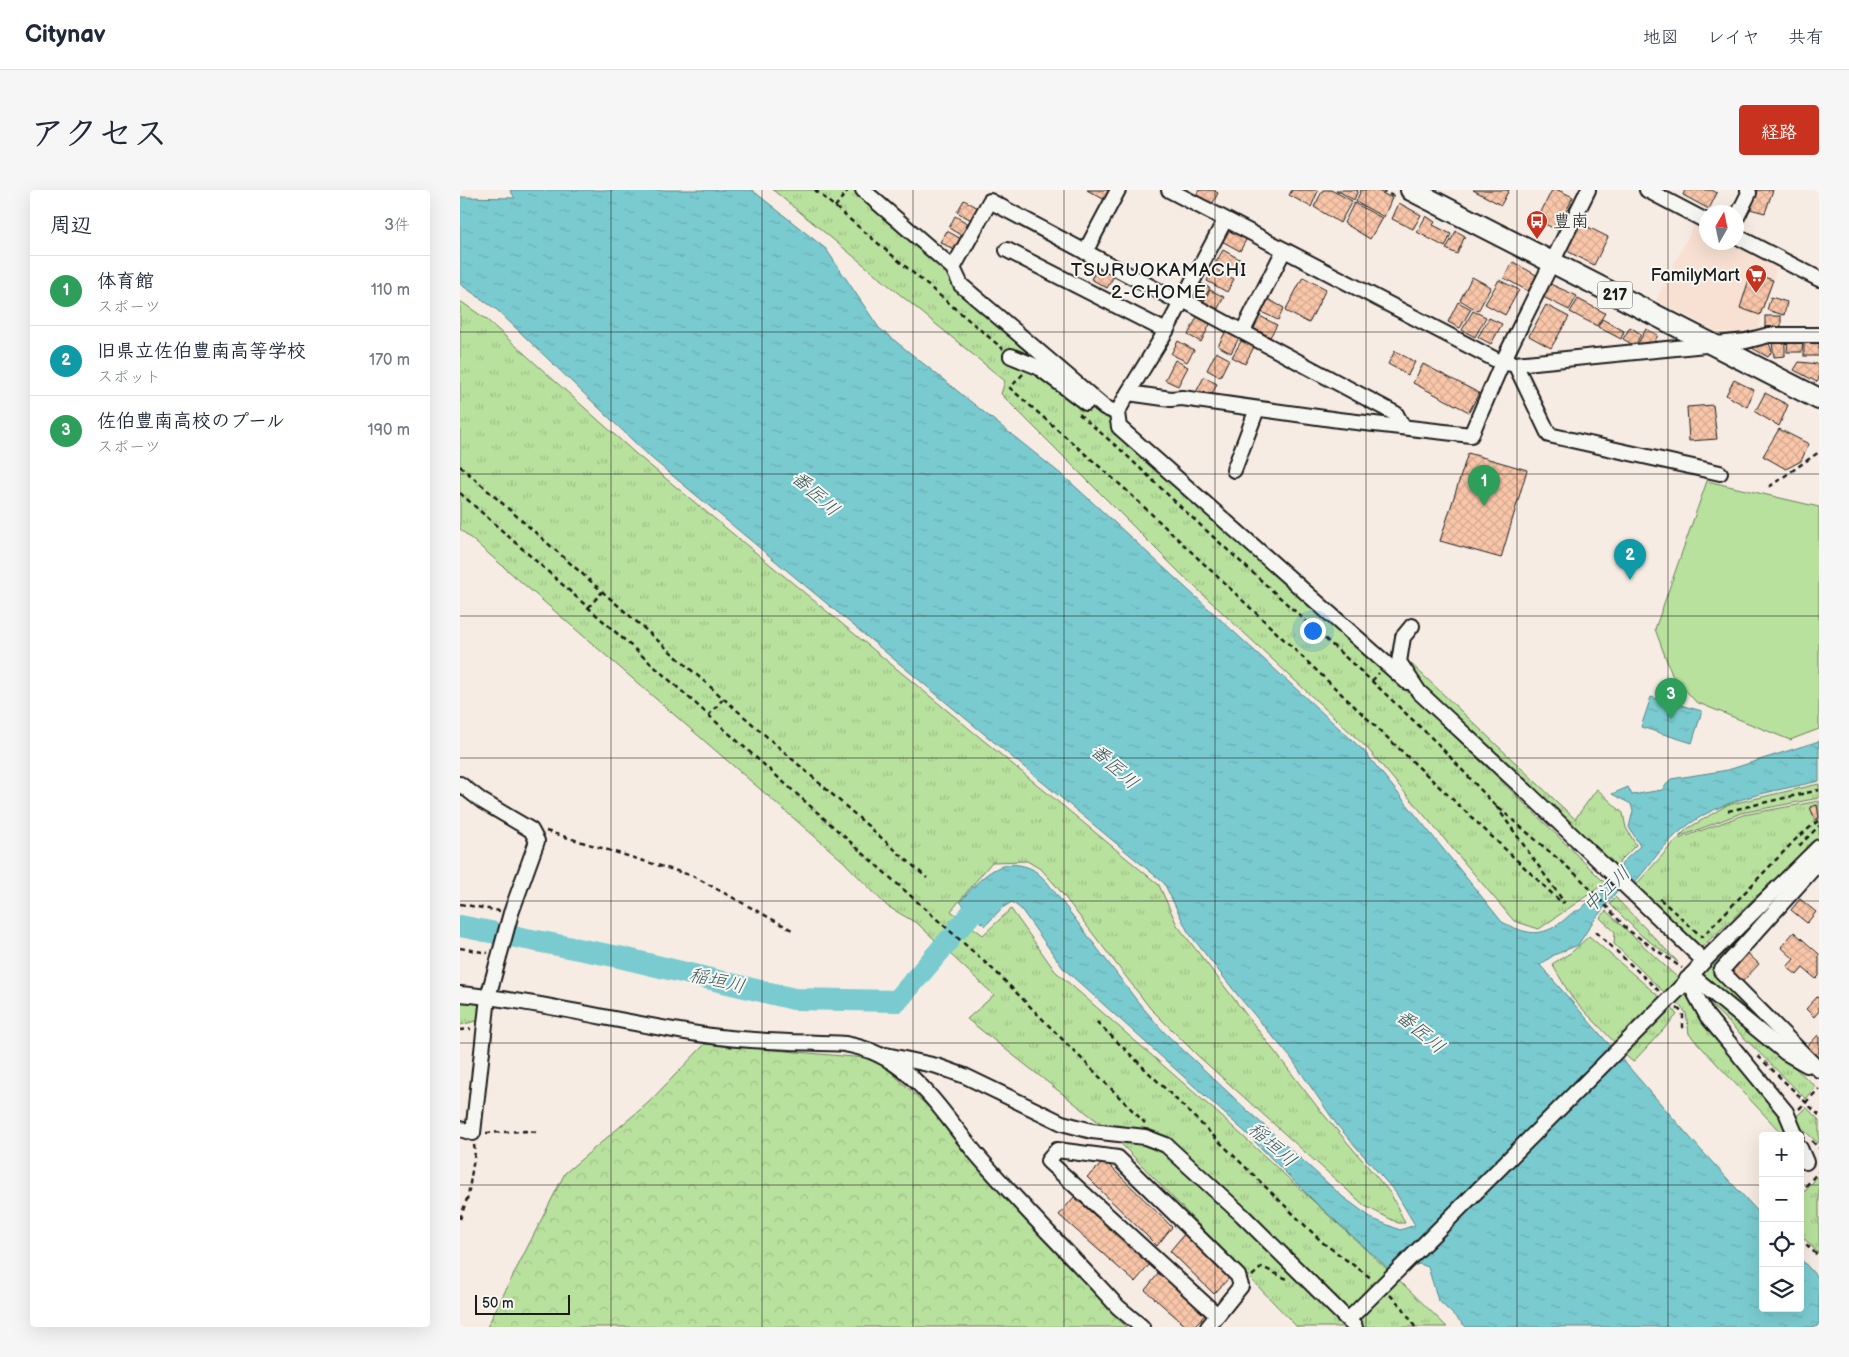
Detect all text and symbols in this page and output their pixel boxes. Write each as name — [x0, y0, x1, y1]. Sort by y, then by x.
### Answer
text: Citynav — [25, 20, 106, 49]
text: 地図 — [1643, 27, 1679, 48]
text: レイヤ — [1707, 27, 1760, 48]
text: 共有 — [1788, 27, 1824, 48]
button: 経路 — [1739, 105, 1819, 155]
text: アクセス — [30, 113, 168, 156]
north arrow — [1699, 205, 1744, 250]
bus stop icon: 豊南 — [1525, 209, 1549, 240]
place label: 豊南 — [1553, 211, 1589, 232]
text: 周辺 — [50, 213, 92, 238]
text: 3件 — [384, 216, 410, 235]
district label: TSURUOKAMACHI 2-CHOME — [1071, 259, 1247, 304]
supermarket icon: FamilyMart — [1744, 263, 1768, 294]
place label: FamilyMart — [1650, 265, 1740, 286]
text: 体育館 — [97, 270, 154, 293]
text: 1 — [63, 281, 69, 300]
text: 110 m — [371, 281, 410, 300]
road number: 217 — [1598, 282, 1632, 308]
text: スポーツ — [97, 298, 161, 317]
text: 旧県立佐伯豊南高等学校 — [97, 340, 306, 363]
text: 2 — [61, 351, 71, 370]
text: 170 m — [369, 351, 410, 370]
text: スポット — [97, 368, 161, 387]
text: 佐伯豊南高校のプール — [97, 410, 285, 433]
text: 3 — [61, 421, 71, 440]
text: 190 m — [368, 421, 410, 440]
text: スポーツ — [97, 438, 161, 457]
pin: 1 — [1468, 465, 1500, 506]
water label: 番匠川 — [786, 466, 844, 522]
pin: 2 — [1614, 539, 1646, 580]
your location — [1300, 618, 1326, 644]
pin: 3 — [1655, 678, 1687, 719]
water label: 番匠川 — [1085, 739, 1143, 795]
water label: 中江川 — [1579, 862, 1635, 918]
water label: 稲垣川 — [687, 963, 747, 999]
water label: 番匠川 — [1391, 1005, 1449, 1059]
water label: 稲垣川 — [1243, 1118, 1301, 1172]
map controls — [1759, 1132, 1804, 1312]
button: + — [1759, 1132, 1804, 1177]
button: − — [1759, 1177, 1804, 1222]
button: locate — [1759, 1222, 1804, 1267]
button: layers — [1759, 1267, 1804, 1312]
scale bar — [475, 1292, 570, 1315]
text: 50 m — [482, 1295, 514, 1312]

